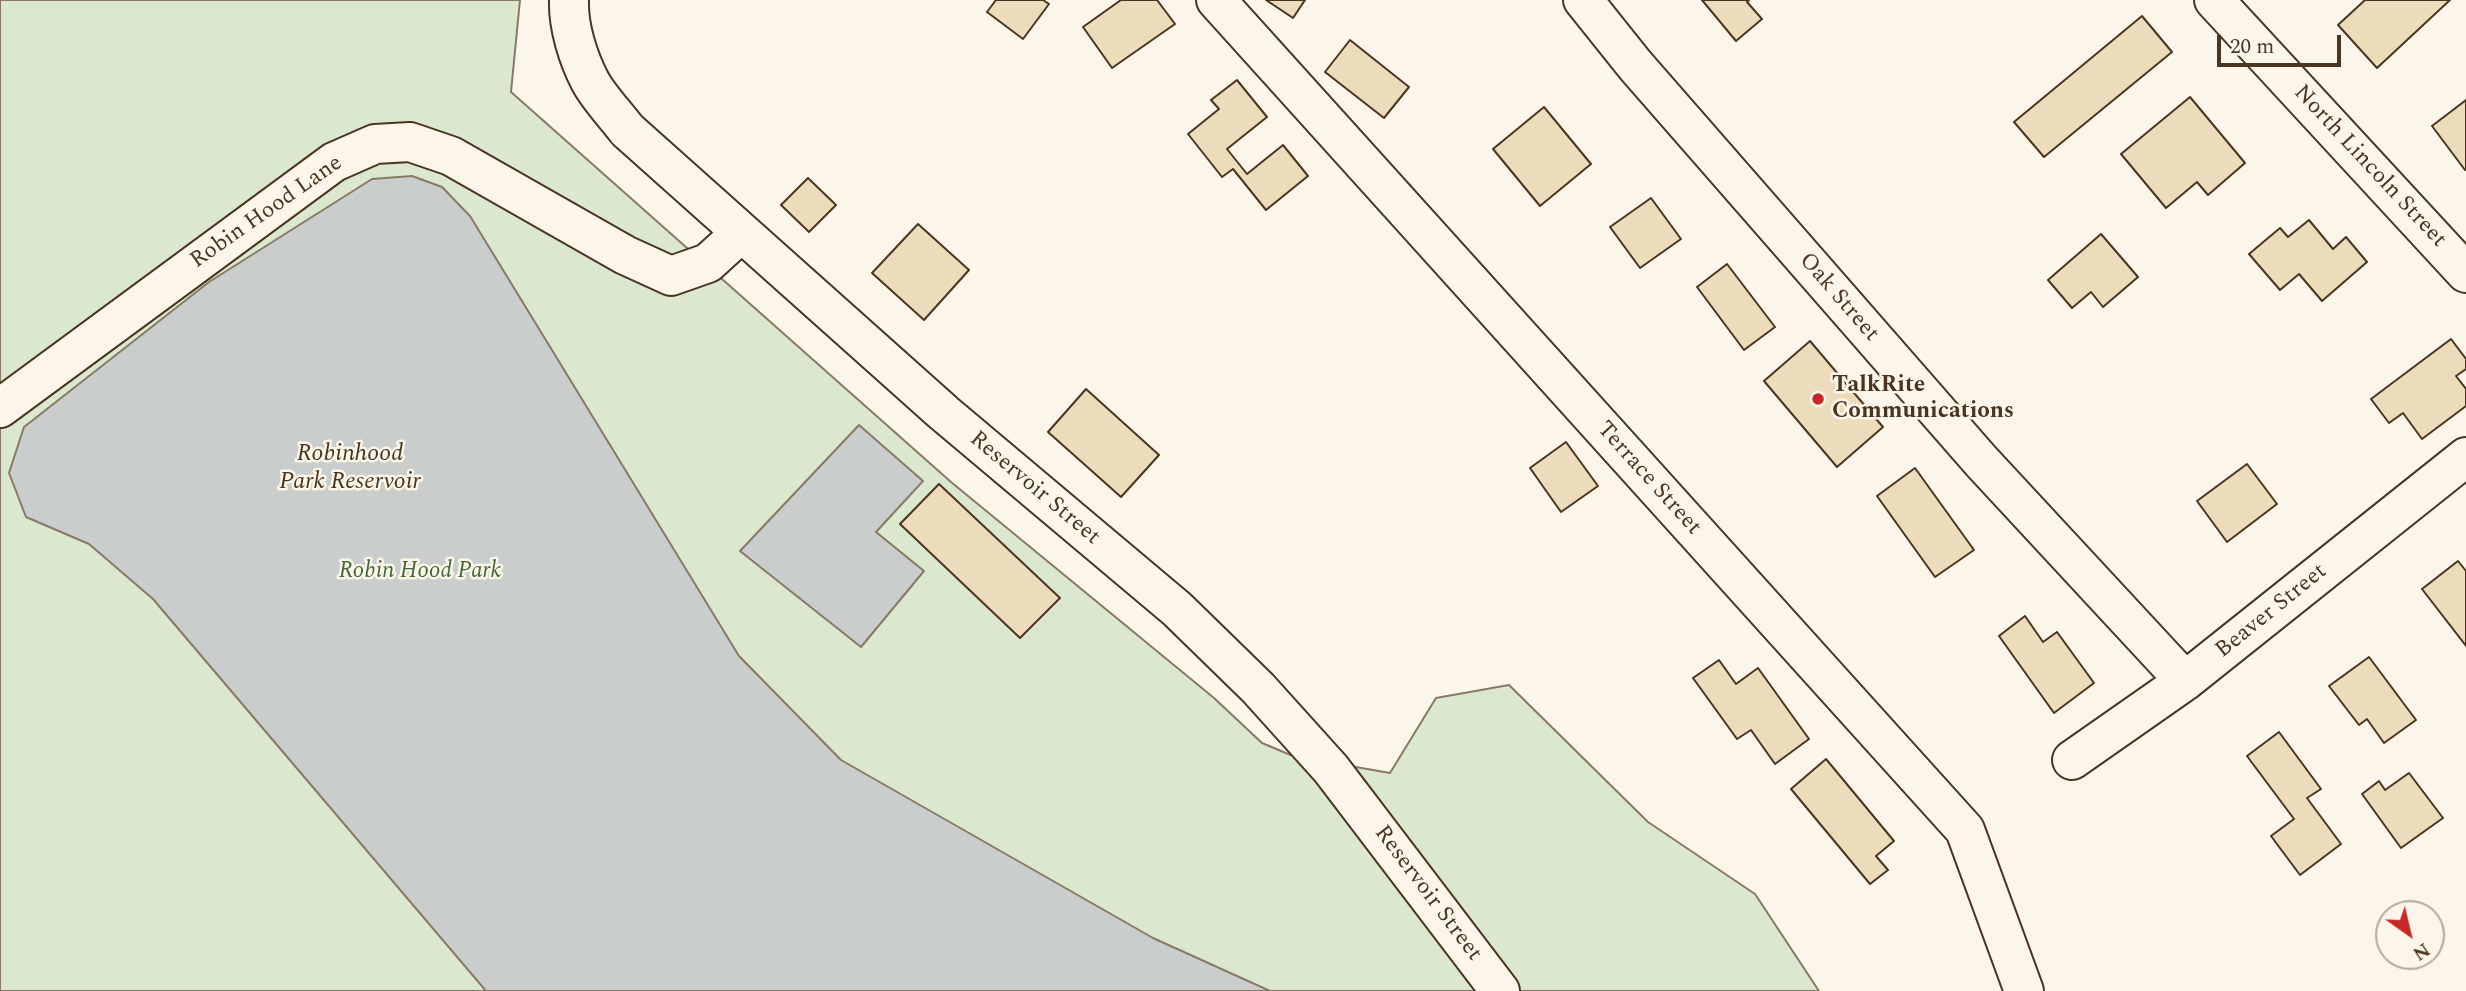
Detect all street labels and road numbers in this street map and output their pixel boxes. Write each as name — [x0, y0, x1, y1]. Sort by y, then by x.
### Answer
street label: North Lincoln Street — [2287, 80, 2451, 254]
street label: Robin Hood Lane — [186, 150, 348, 276]
street label: Oak Street — [1792, 248, 1884, 348]
street label: Terrace Street — [1590, 416, 1706, 542]
street label: Reservoir Street — [963, 426, 1105, 552]
street label: Beaver Street — [2211, 559, 2333, 665]
street label: Reservoir Street — [1367, 821, 1487, 967]

